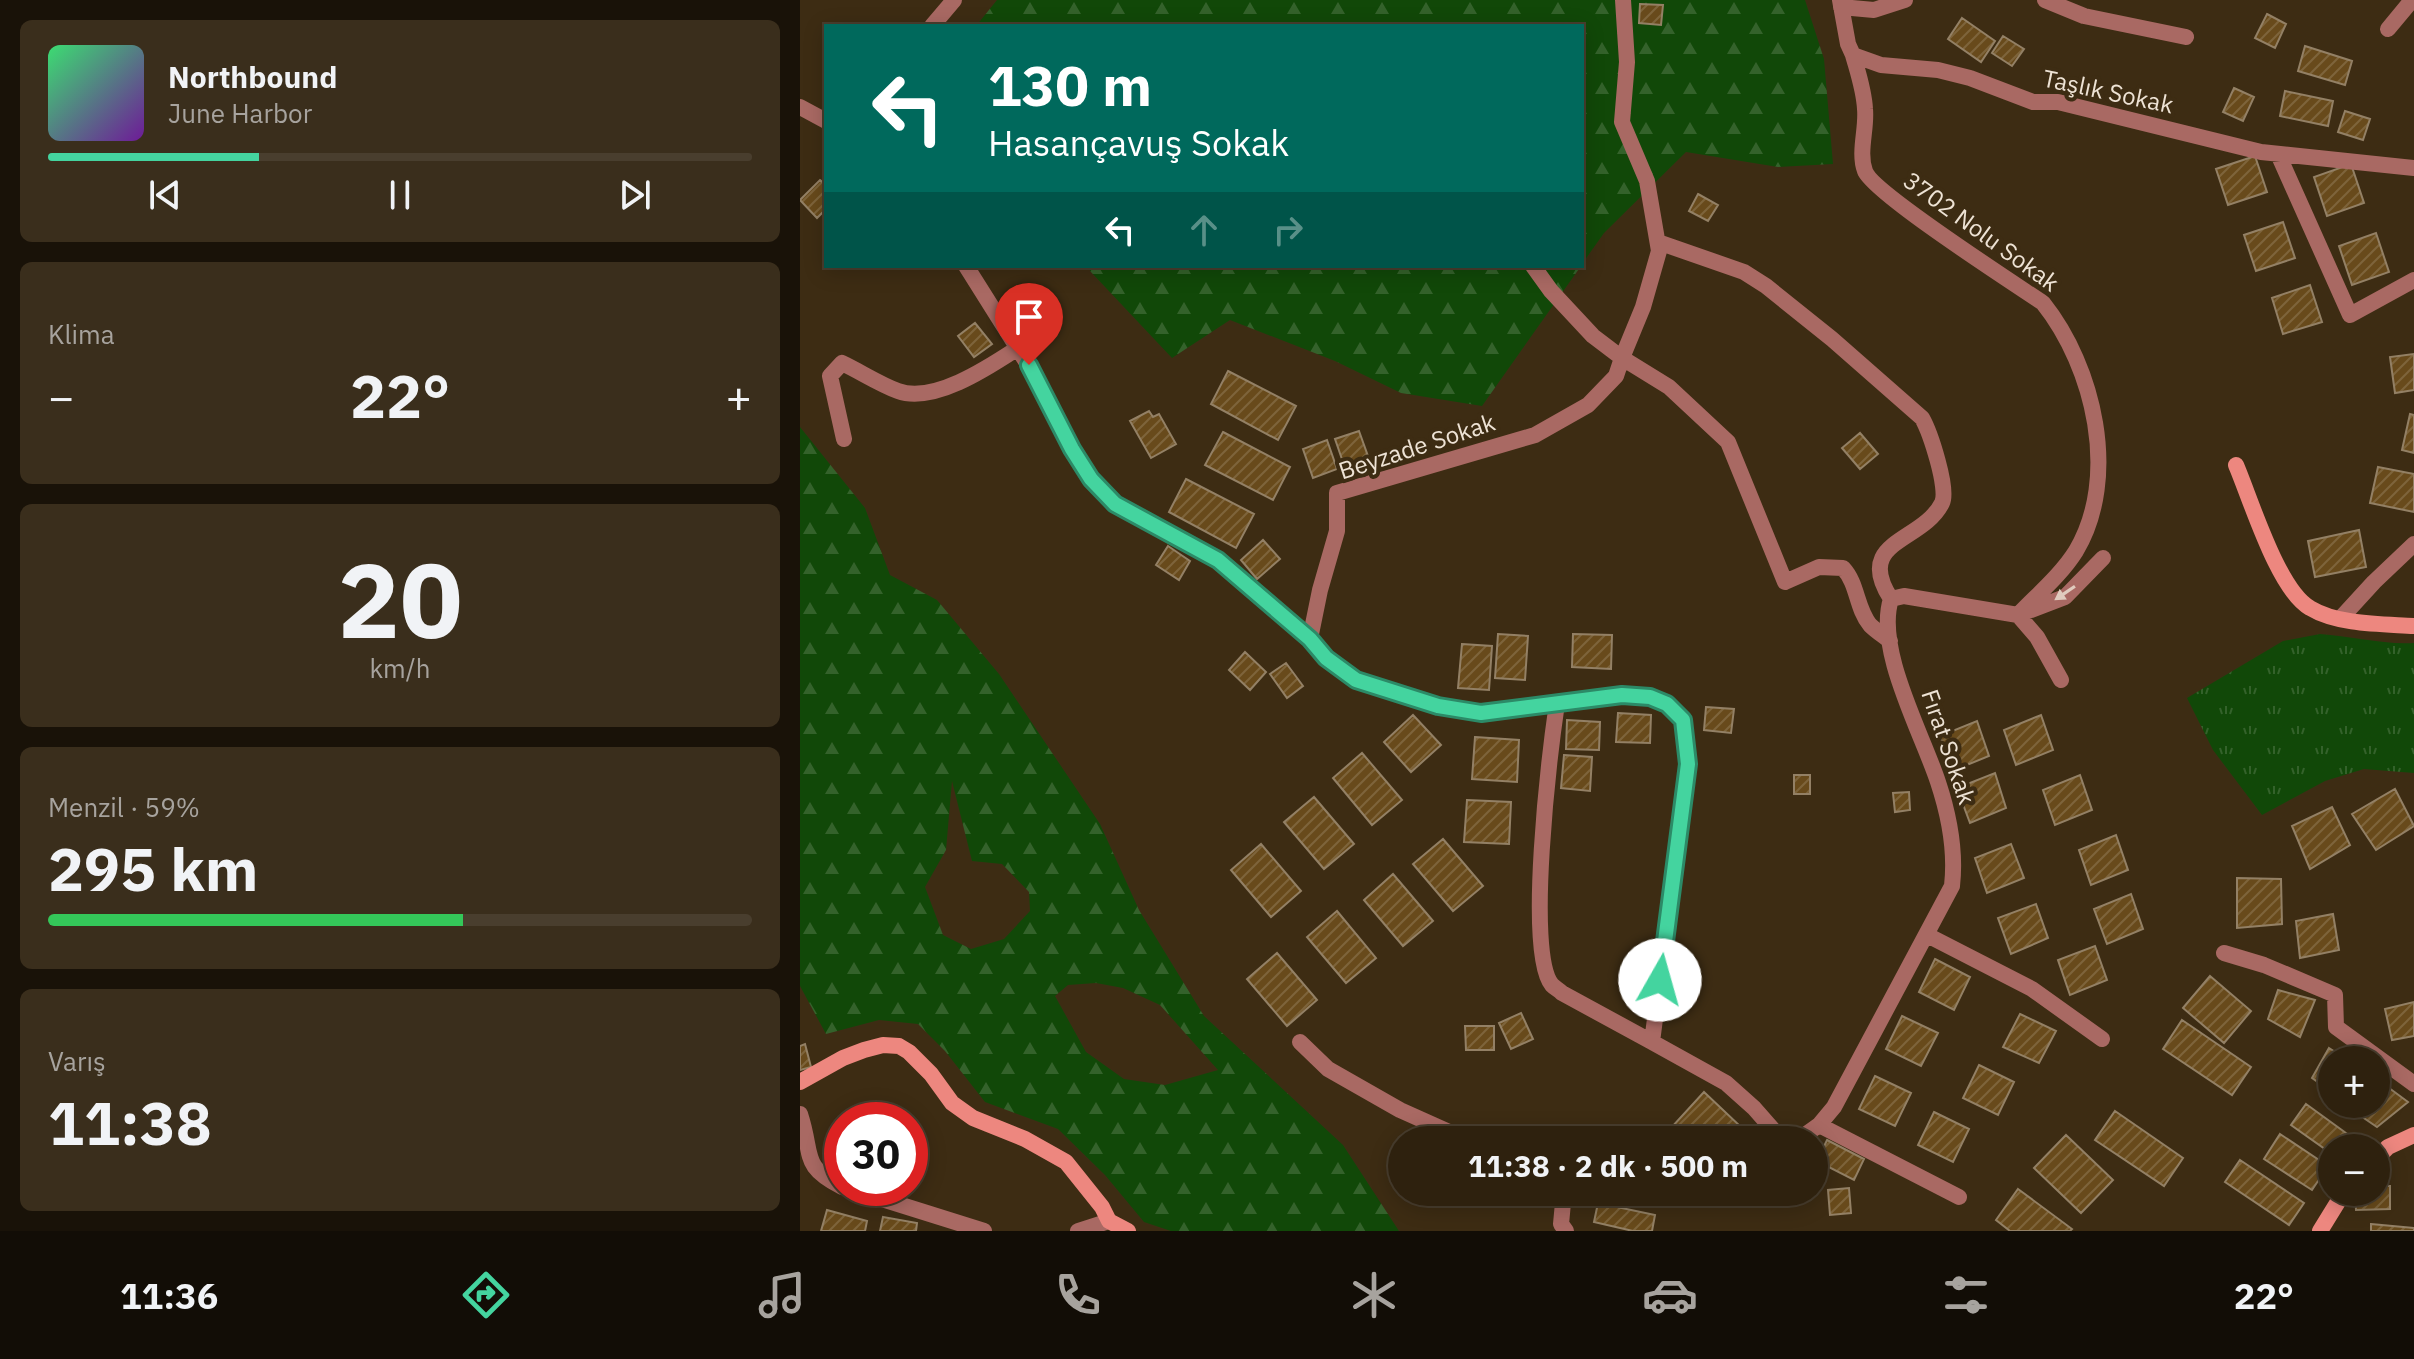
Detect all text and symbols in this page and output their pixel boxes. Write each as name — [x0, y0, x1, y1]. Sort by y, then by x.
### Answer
text: 130 m — [988, 49, 1152, 121]
icon: left — [856, 56, 960, 160]
text: Northbound — [168, 57, 337, 96]
street label: Taşlık Sokak — [2040, 62, 2177, 121]
text: June Harbor — [168, 96, 312, 130]
text: Hasançavuş Sokak — [988, 119, 1289, 166]
street label: 3702 Nolu Sokak — [1897, 164, 2066, 299]
icon: previous — [143, 173, 187, 217]
icon: pause — [378, 173, 422, 217]
icon: next — [613, 173, 657, 217]
icon: left — [1098, 208, 1142, 252]
icon: ahead — [1182, 208, 1226, 252]
icon: right — [1266, 208, 1310, 252]
pin — [995, 283, 1063, 365]
icon: arrive — [1007, 295, 1051, 339]
text: Klima — [48, 317, 115, 351]
text: 22° — [350, 356, 450, 435]
text: − — [48, 368, 74, 425]
text: + — [726, 368, 752, 425]
street label: Beyzade Sokak — [1334, 406, 1499, 486]
text: 20 — [338, 531, 462, 667]
one-way arrow — [2054, 585, 2076, 601]
text: km/h — [369, 651, 431, 685]
street label: Fırat Sokak — [1914, 685, 1984, 809]
text: Menzil · 59% — [48, 790, 200, 824]
text: 295 km — [48, 829, 258, 908]
position arrow — [1618, 938, 1702, 1022]
text: Varış — [48, 1044, 106, 1078]
map controls — [2318, 1046, 2390, 1206]
button: + — [2318, 1046, 2390, 1118]
text: 11:38 — [48, 1083, 212, 1162]
speed limit sign: 30 — [824, 1102, 928, 1206]
button: − — [2318, 1134, 2390, 1206]
text: 11:38 · 2 dk · 500 m — [1468, 1146, 1748, 1185]
icon: directions — [458, 1267, 514, 1323]
icon: music — [754, 1267, 810, 1323]
icon: phone — [1050, 1267, 1106, 1323]
icon: climate — [1346, 1267, 1402, 1323]
icon: car — [1642, 1267, 1698, 1323]
icon: filters — [1938, 1267, 1994, 1323]
text: 11:36 — [120, 1272, 218, 1319]
text: 22° — [2234, 1272, 2294, 1319]

